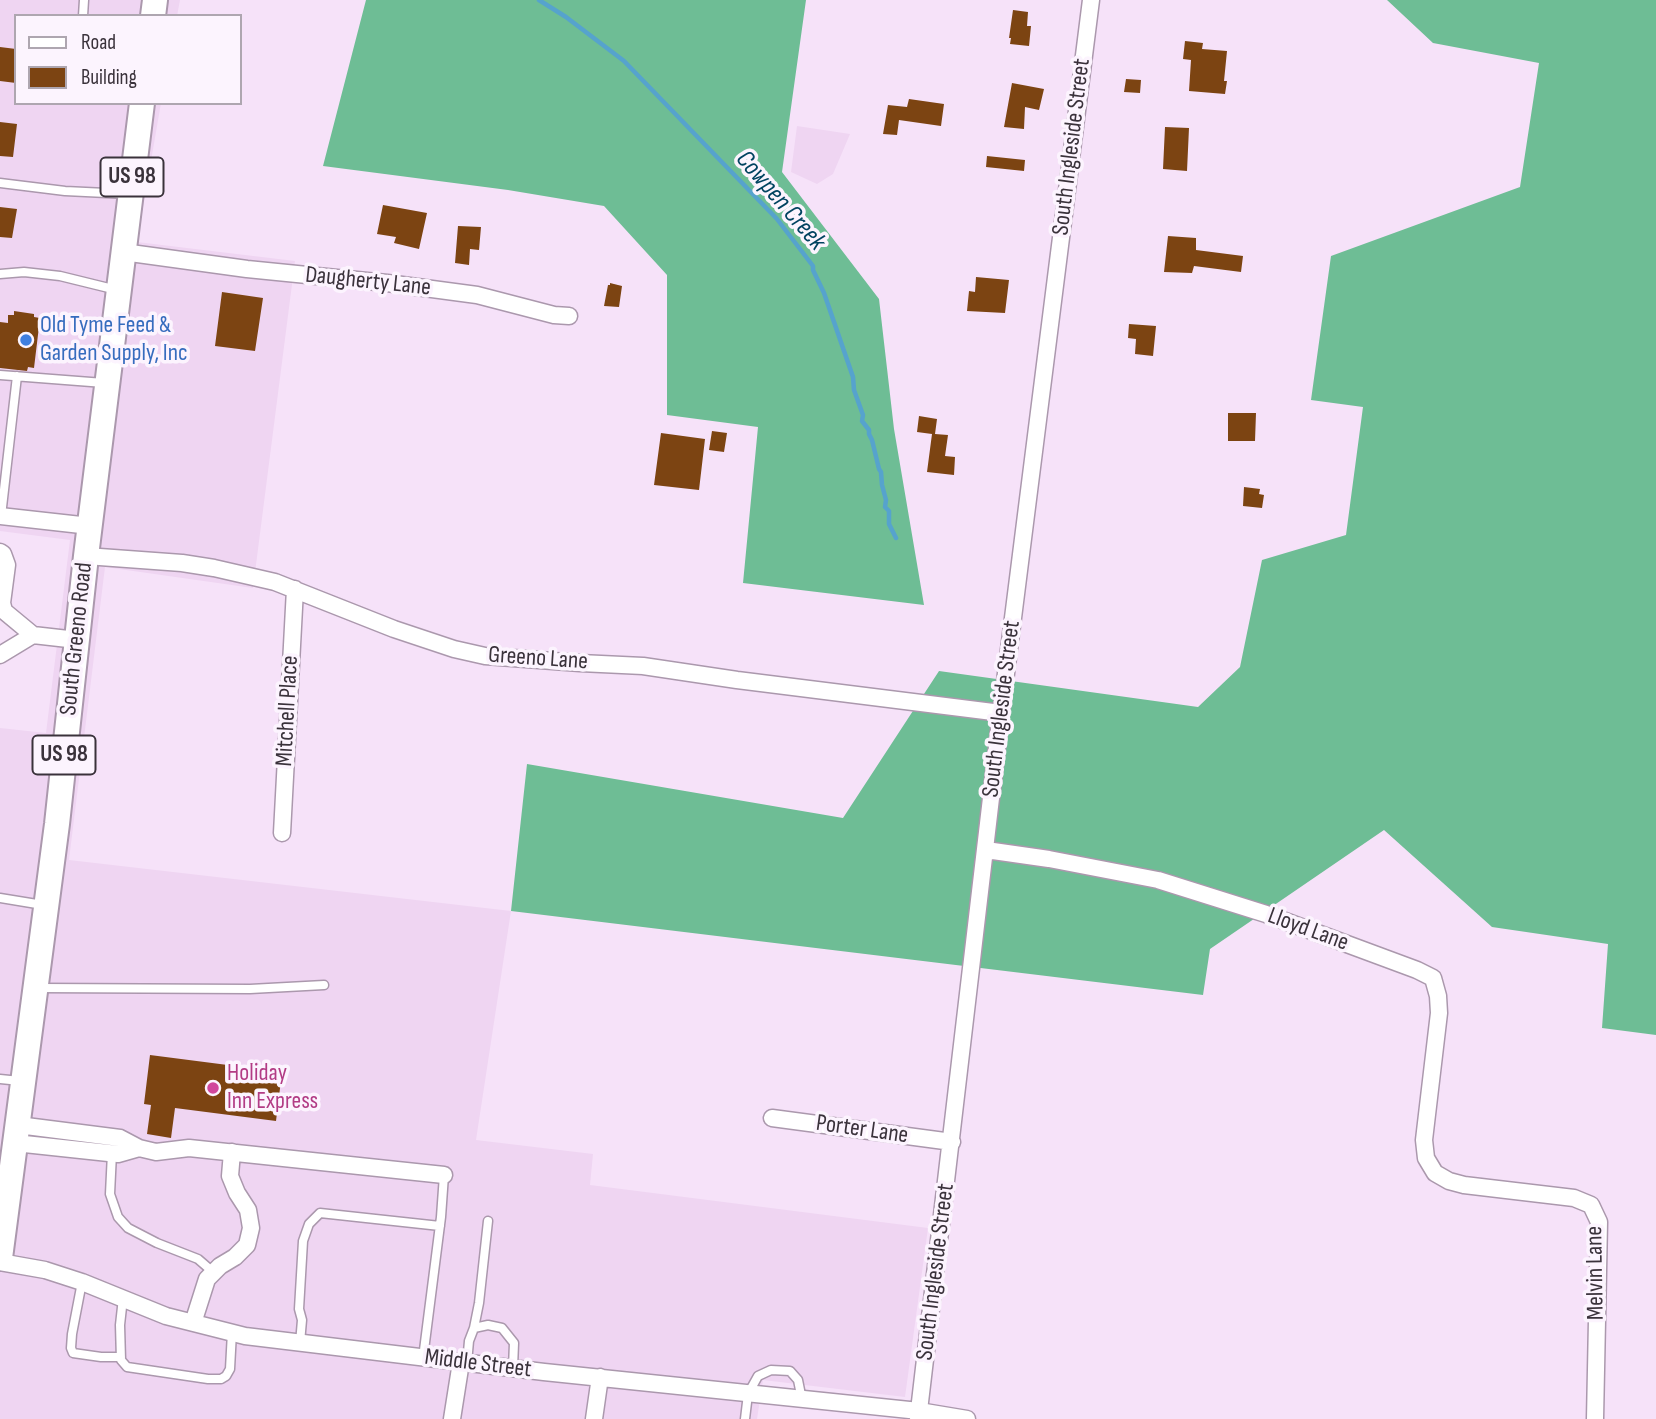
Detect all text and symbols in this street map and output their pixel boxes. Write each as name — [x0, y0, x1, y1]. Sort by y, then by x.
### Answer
legend — [14, 14, 242, 105]
text: Road — [81, 30, 116, 55]
street label: South Ingleside Street — [1047, 57, 1097, 237]
text: Building — [81, 65, 137, 90]
water label: Cowpen Creek — [728, 145, 832, 257]
road number: US 98 — [100, 158, 164, 196]
street label: Daugherty Lane — [304, 261, 432, 303]
place label: Old Tyme Feed & Garden Supply, Inc — [40, 312, 188, 368]
marker: Old Tyme Feed & Garden Supply, Inc — [18, 332, 34, 348]
street label: South Greeno Road — [55, 561, 99, 717]
street label: South Ingleside Street — [977, 619, 1027, 799]
street label: Greeno Lane — [487, 641, 589, 677]
street label: Mitchell Place — [271, 655, 305, 767]
road number: US 98 — [32, 736, 96, 775]
street label: Lloyd Lane — [1264, 902, 1352, 958]
place label: Holiday Inn Express — [227, 1060, 318, 1116]
marker: Holiday Inn Express — [205, 1080, 221, 1096]
street label: Porter Lane — [814, 1109, 910, 1151]
street label: South Ingleside Street — [911, 1182, 961, 1362]
street label: Melvin Lane — [1581, 1226, 1611, 1320]
street label: Middle Street — [423, 1343, 533, 1385]

